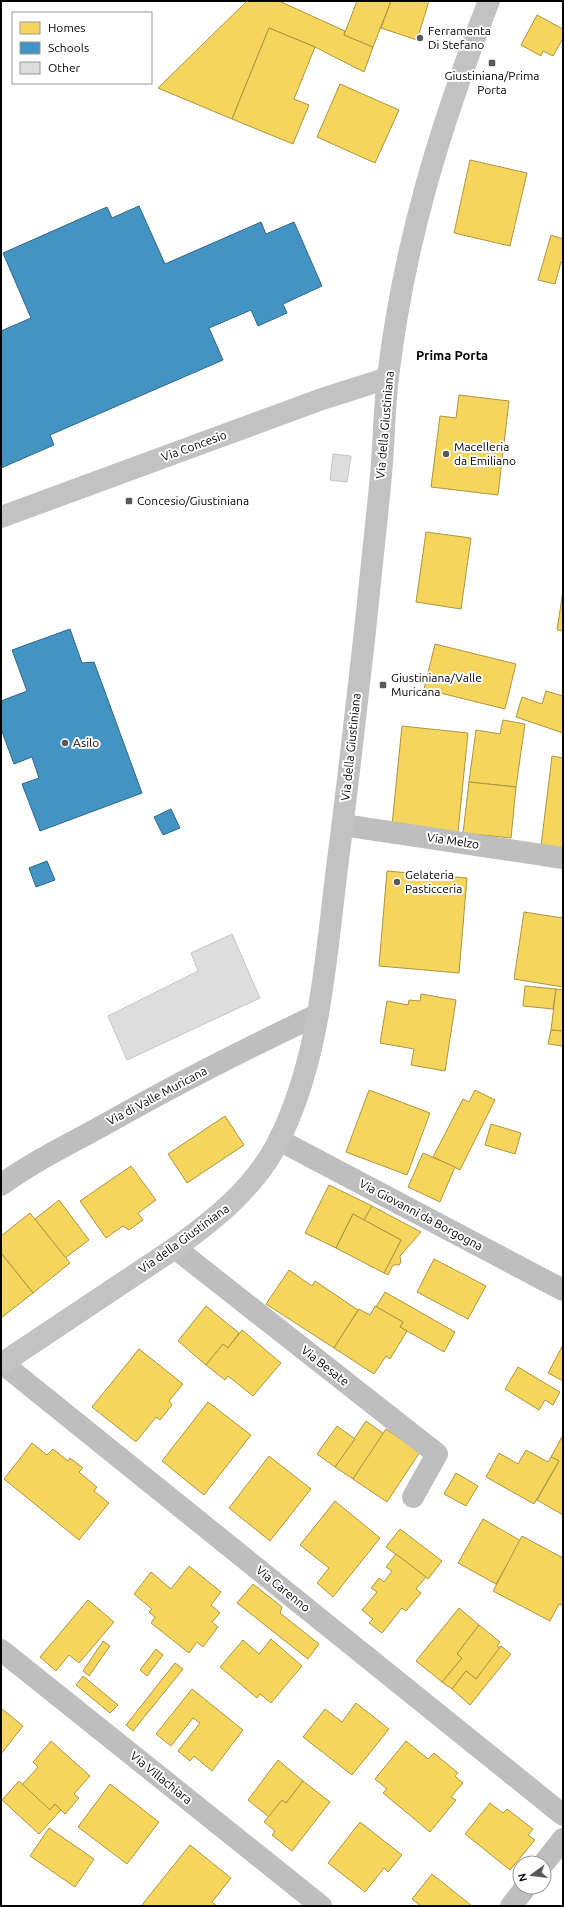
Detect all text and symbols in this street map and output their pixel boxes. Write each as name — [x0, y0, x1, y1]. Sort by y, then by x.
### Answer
legend — [12, 12, 152, 84]
text: Homes — [48, 21, 86, 34]
place label: Ferramenta Di Stefano — [428, 24, 491, 51]
marker: Ferramenta Di Stefano — [415, 33, 425, 43]
text: Schools — [48, 41, 89, 54]
marker: Giustiniana/Prima Porta — [487, 58, 497, 68]
text: Other — [48, 61, 81, 74]
place label: Giustiniana/Prima Porta — [444, 69, 540, 96]
district label: Prima Porta — [416, 348, 488, 362]
street label: Via della Giustiniana — [373, 370, 396, 479]
street label: Via Concesio — [159, 428, 228, 463]
place label: Macelleria da Emiliano — [454, 440, 516, 467]
marker: Macelleria da Emiliano — [441, 449, 451, 459]
place label: Concesio/Giustiniana — [137, 494, 249, 507]
marker: Concesio/Giustiniana — [124, 496, 134, 506]
place label: Giustiniana/Valle Muricana — [391, 671, 482, 698]
marker: Giustiniana/Valle Muricana — [378, 680, 388, 690]
street label: Via della Giustiniana — [338, 692, 363, 801]
place label: Asilo — [73, 736, 99, 749]
marker: Asilo — [60, 738, 70, 748]
street label: Via Melzo — [426, 830, 480, 851]
place label: Gelateria Pasticceria — [405, 868, 462, 895]
marker: Gelateria Pasticceria — [392, 877, 402, 887]
street label: Via di Valle Muricana — [105, 1064, 209, 1127]
street label: Via Giovanni da Borgogna — [357, 1176, 485, 1253]
street label: Via della Giustiniana — [136, 1202, 231, 1276]
street label: Via Besate — [299, 1343, 352, 1388]
street label: Via Carenno — [254, 1563, 313, 1614]
street label: Via Villachiara — [128, 1749, 195, 1806]
north arrow — [512, 1855, 552, 1895]
text: N — [515, 1872, 529, 1883]

